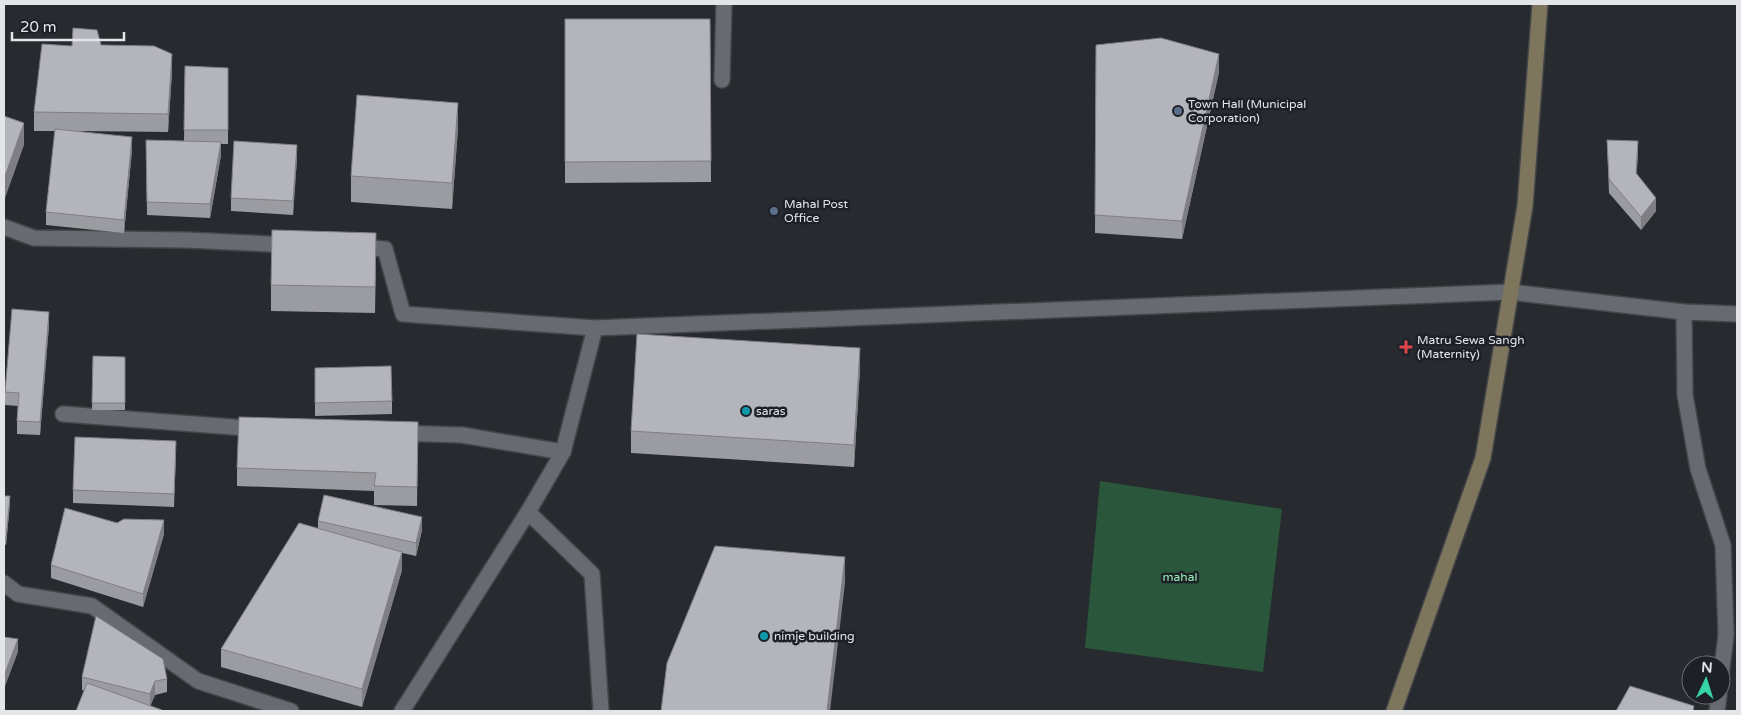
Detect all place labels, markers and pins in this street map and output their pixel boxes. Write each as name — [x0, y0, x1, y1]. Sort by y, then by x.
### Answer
place label: Town Hall (Municipal Corporation) — [1188, 97, 1306, 125]
marker: Town Hall (Municipal Corporation) — [1172, 105, 1184, 117]
place label: Mahal Post Office — [784, 197, 848, 225]
marker: Mahal Post Office — [768, 205, 780, 217]
place label: Matru Sewa Sangh (Maternity) — [1417, 333, 1525, 361]
marker: Matru Sewa Sangh (Maternity) — [1399, 340, 1413, 354]
place label: saras — [756, 404, 786, 418]
marker: saras — [740, 405, 752, 417]
place label: nimje building — [774, 629, 855, 643]
marker: nimje building — [758, 630, 770, 642]

